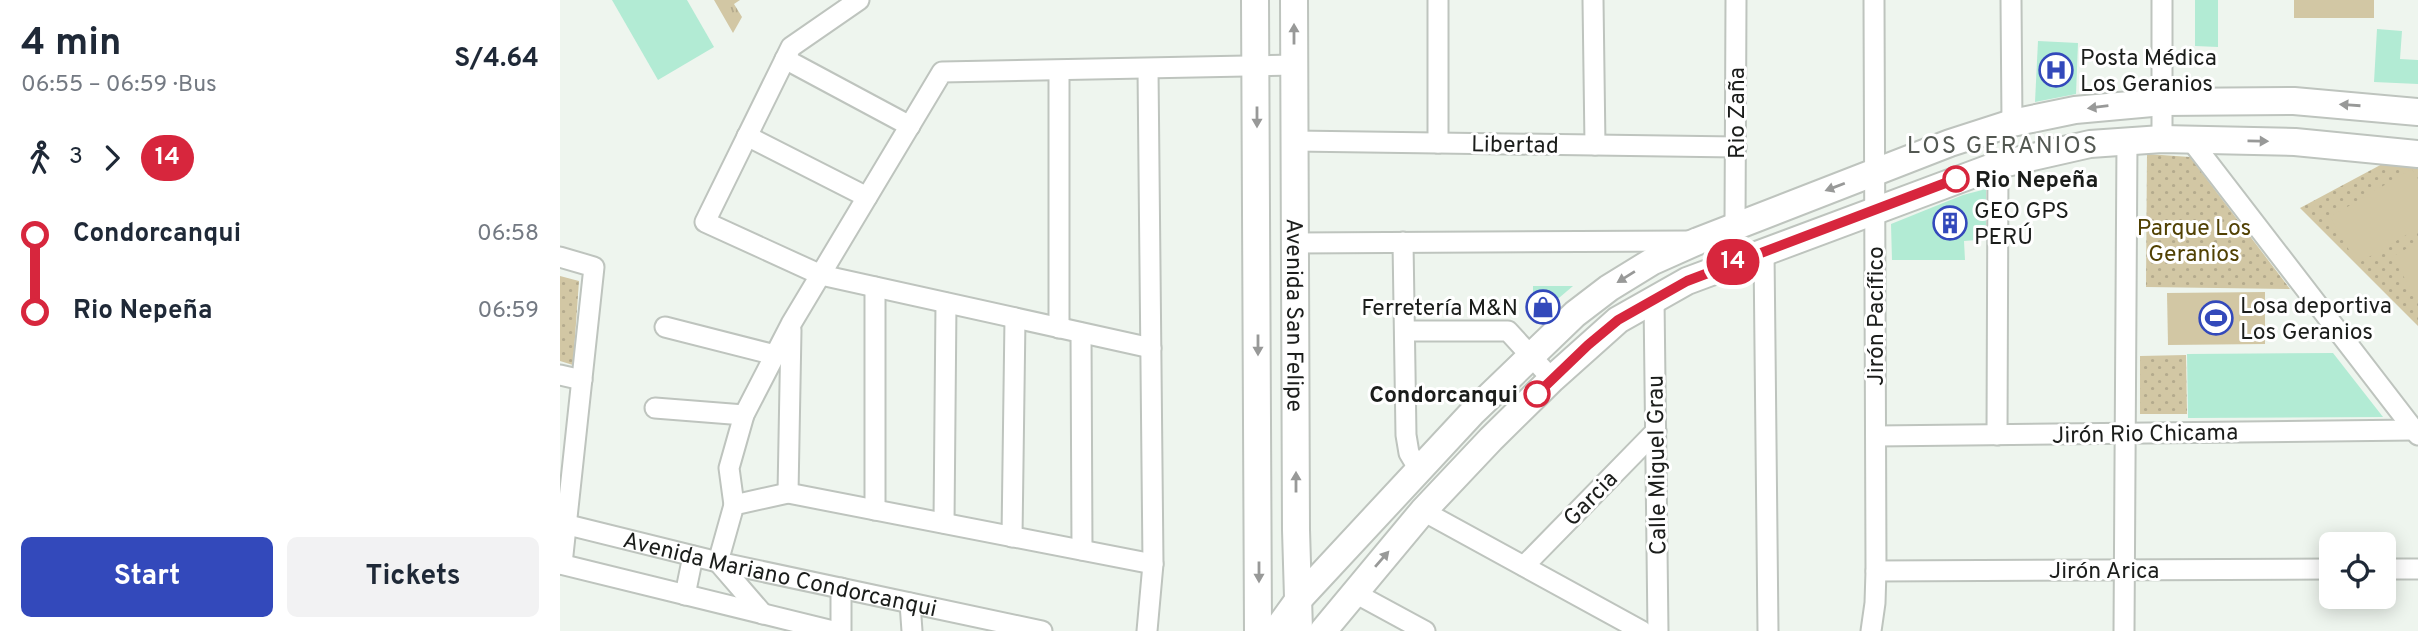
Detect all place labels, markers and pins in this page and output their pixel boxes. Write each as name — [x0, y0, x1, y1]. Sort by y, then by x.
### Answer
place label: Posta Médica Los Geranios — [2080, 45, 2217, 100]
hospital icon: Posta Médica Los Geranios — [2037, 51, 2075, 89]
marker: Rio Nepeña — [1943, 166, 1969, 192]
place label: Rio Nepeña — [1975, 167, 2098, 196]
place label: GEO GPS PERÚ — [1974, 198, 2069, 253]
building icon: GEO GPS PERÚ — [1931, 204, 1969, 242]
shop icon: Ferretería M&N — [1524, 288, 1562, 326]
place label: Losa deportiva Los Geranios — [2240, 293, 2392, 348]
place label: Ferretería M&N — [1361, 295, 1518, 324]
sports icon: Losa deportiva Los Geranios — [2197, 299, 2235, 337]
marker: Condorcanqui — [1524, 381, 1550, 407]
place label: Condorcanqui — [1369, 382, 1518, 411]

